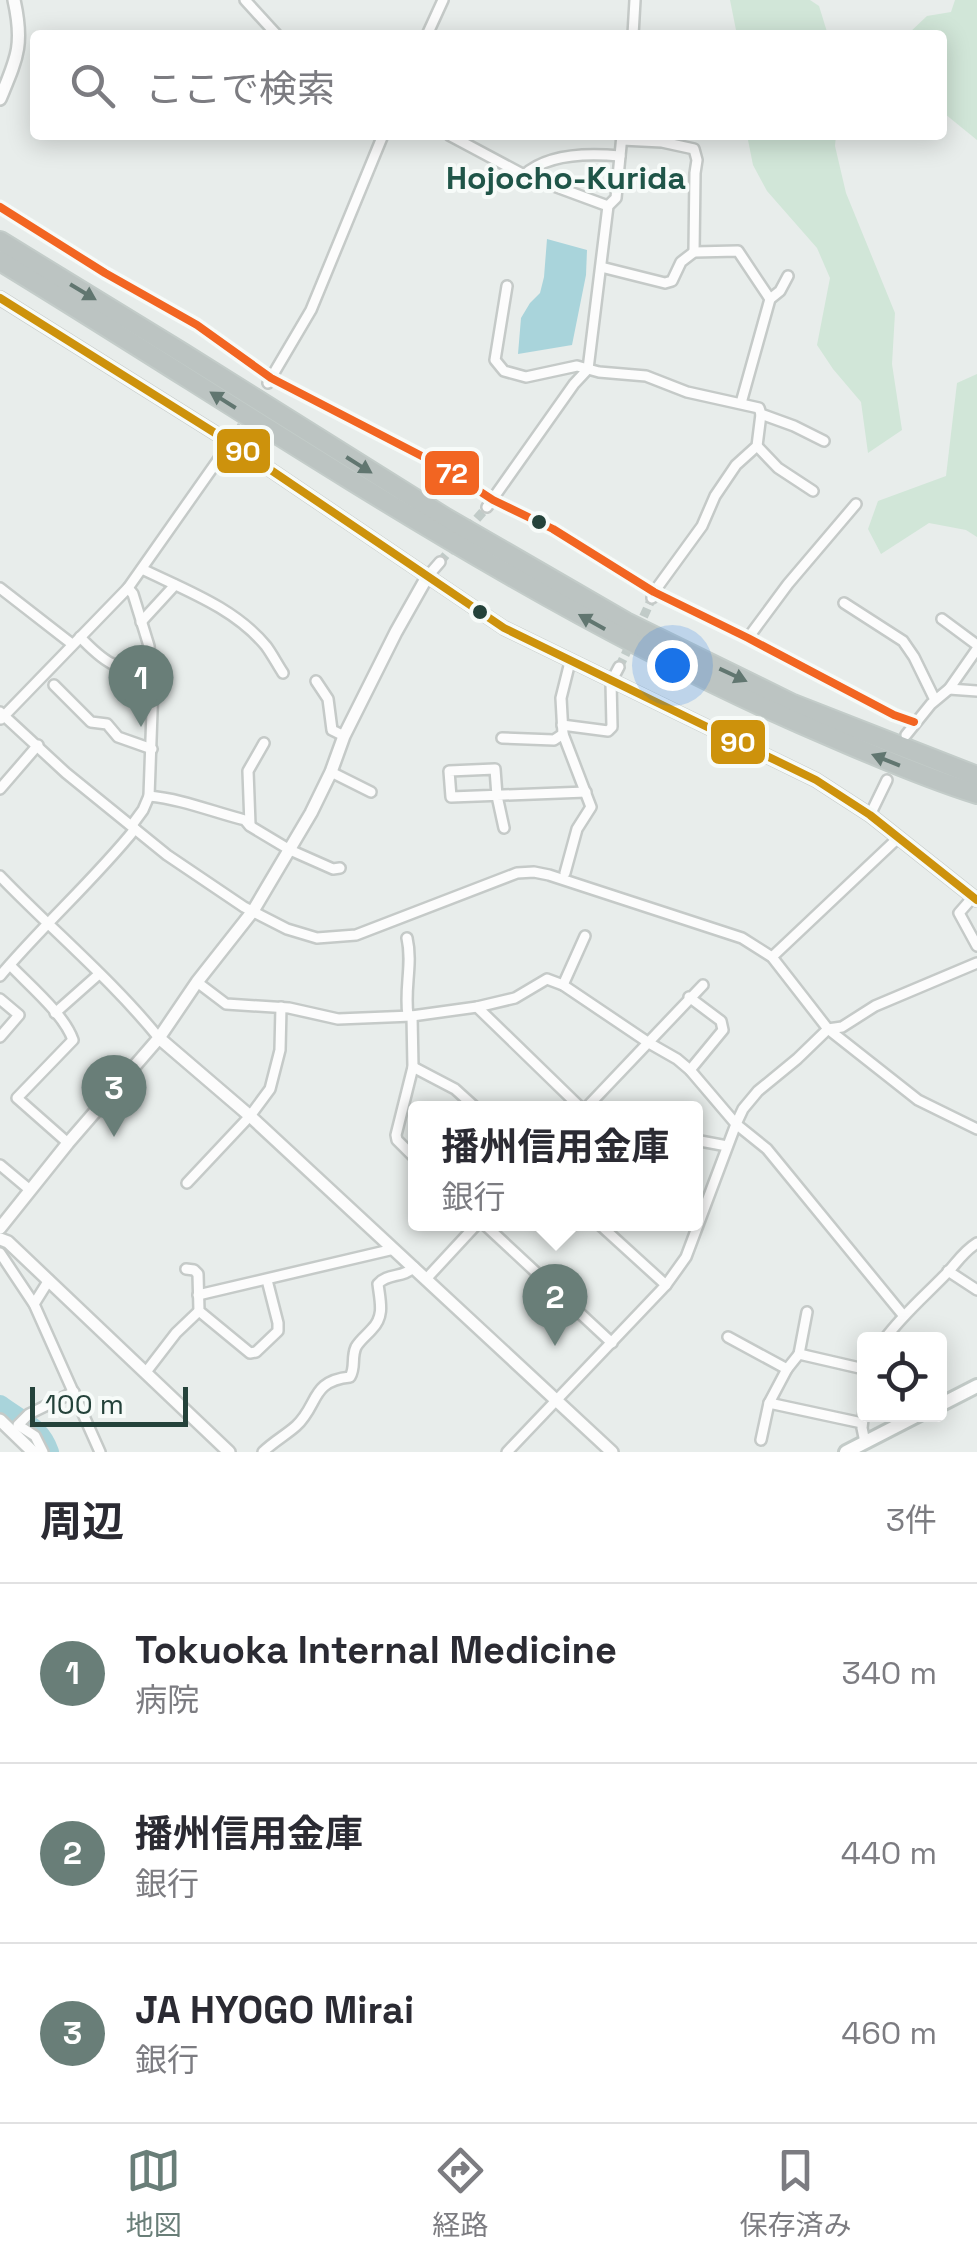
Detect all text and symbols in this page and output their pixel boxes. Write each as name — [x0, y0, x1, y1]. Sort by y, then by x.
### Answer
search box — [30, 30, 947, 140]
icon: search — [65, 58, 120, 113]
text: ここで検索 — [145, 65, 335, 113]
district label: Hojocho-Kurida — [446, 158, 686, 198]
one-way arrow — [70, 282, 97, 301]
one-way arrow — [210, 392, 237, 410]
line badge: 90 — [215, 427, 272, 475]
text: 90 — [225, 433, 261, 469]
line badge: 72 — [423, 449, 481, 497]
one-way arrow — [345, 455, 373, 473]
text: 72 — [436, 455, 468, 491]
unlabelled marker — [529, 512, 549, 532]
unlabelled marker — [470, 602, 490, 622]
one-way arrow — [577, 614, 606, 631]
your location — [647, 640, 698, 691]
pin: 1 — [108, 644, 174, 727]
one-way arrow — [719, 667, 748, 684]
line badge: 90 — [709, 718, 767, 766]
text: 90 — [720, 724, 756, 760]
one-way arrow — [871, 751, 901, 767]
pin: 3 — [82, 1054, 146, 1137]
popup — [408, 1101, 703, 1231]
text: 播州信用金庫 — [441, 1123, 670, 1171]
text: 銀行 — [441, 1177, 506, 1217]
pin: 2 — [522, 1264, 588, 1346]
map controls — [857, 1332, 947, 1422]
button: locate — [857, 1332, 947, 1422]
scale bar — [30, 1382, 188, 1426]
text: 100 m — [45, 1386, 124, 1422]
text: 周辺 — [40, 1495, 124, 1548]
text: 3件 — [886, 1500, 937, 1540]
text: Tokuoka Internal Medicine — [135, 1626, 617, 1674]
text: 1 — [65, 1653, 80, 1693]
text: 340 m — [841, 1653, 937, 1693]
text: 病院 — [135, 1680, 199, 1720]
text: 播州信用金庫 — [135, 1810, 363, 1858]
text: 2 — [63, 1833, 82, 1873]
text: 440 m — [841, 1833, 937, 1873]
text: 銀行 — [135, 1864, 199, 1904]
text: JA HYOGO Mirai — [135, 1986, 414, 2034]
text: 3 — [63, 2013, 82, 2053]
text: 460 m — [841, 2013, 937, 2053]
text: 銀行 — [135, 2040, 199, 2080]
tab: 地図 — [125, 2143, 182, 2243]
tab: 経路 — [432, 2143, 489, 2243]
tab: 保存済み — [739, 2143, 852, 2243]

